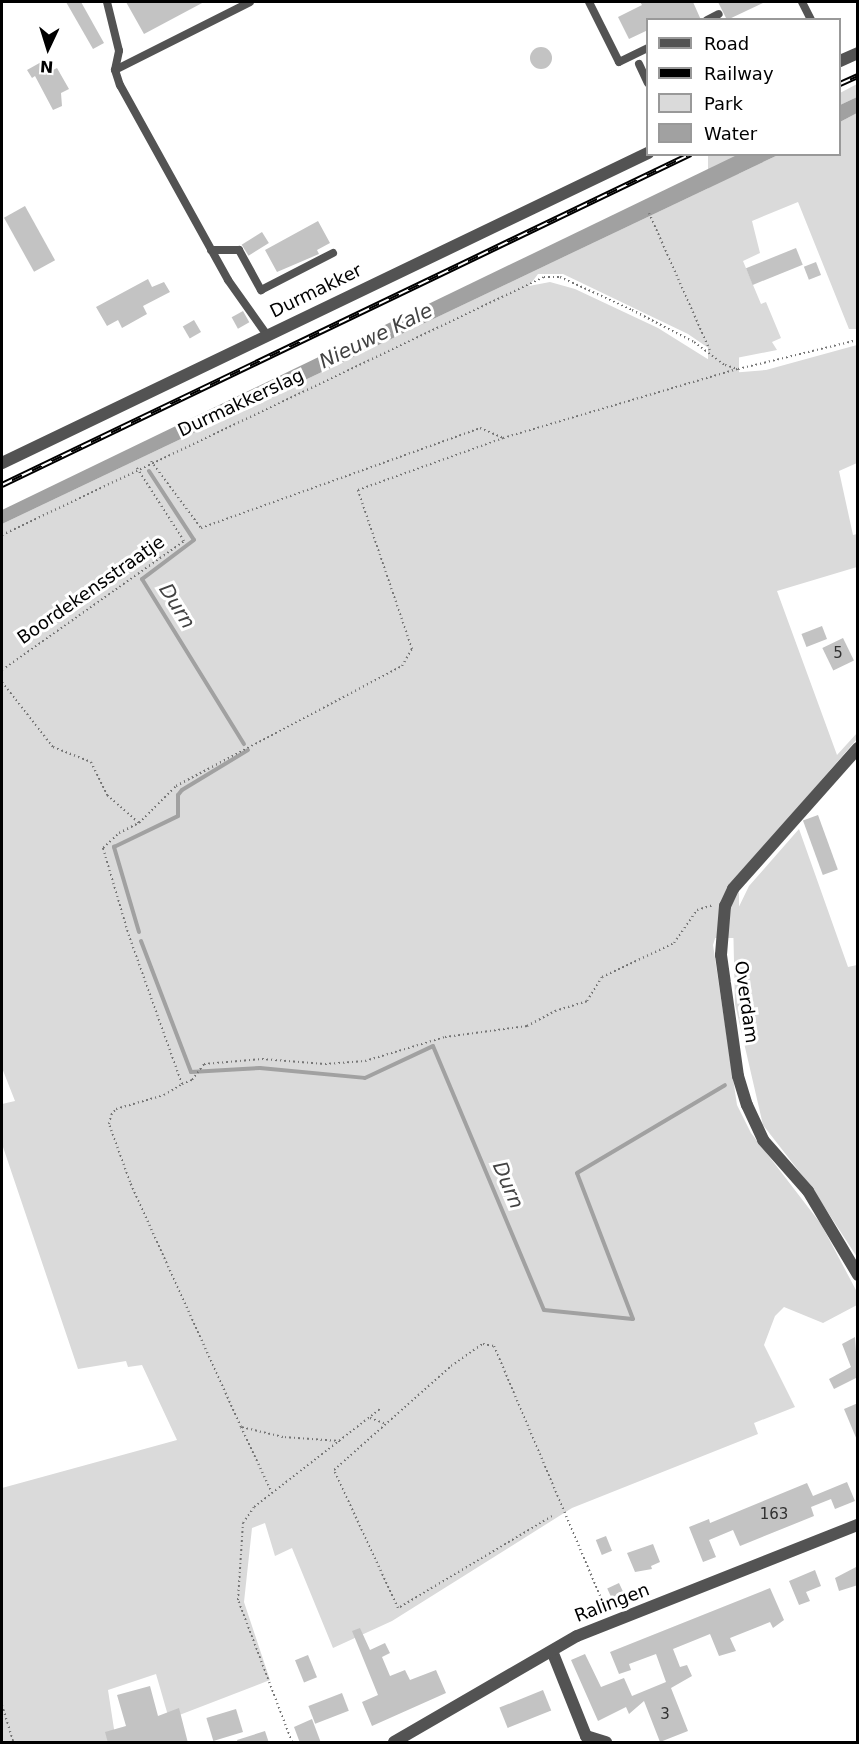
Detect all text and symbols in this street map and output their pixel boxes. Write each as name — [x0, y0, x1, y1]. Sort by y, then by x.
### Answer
north arrow — [18, 18, 78, 78]
legend — [646, 18, 841, 156]
text: Road — [704, 33, 749, 54]
text: N — [39, 57, 54, 76]
text: Railway — [704, 63, 774, 84]
text: Park — [704, 93, 743, 114]
text: Water — [704, 123, 757, 144]
street label: Durmakker — [267, 259, 365, 323]
water label: Nieuwe Kale — [315, 298, 437, 374]
street label: Durmakkerslag — [175, 364, 307, 442]
street label: Boordekensstraatje — [13, 531, 169, 649]
water label: Durn — [154, 579, 200, 633]
house number: 5 — [833, 645, 843, 663]
street label: Overdam — [730, 959, 762, 1045]
water label: Durn — [487, 1158, 529, 1212]
house number: 163 — [760, 1506, 788, 1524]
street label: Ralingen — [572, 1579, 652, 1627]
house number: 3 — [660, 1706, 670, 1724]

